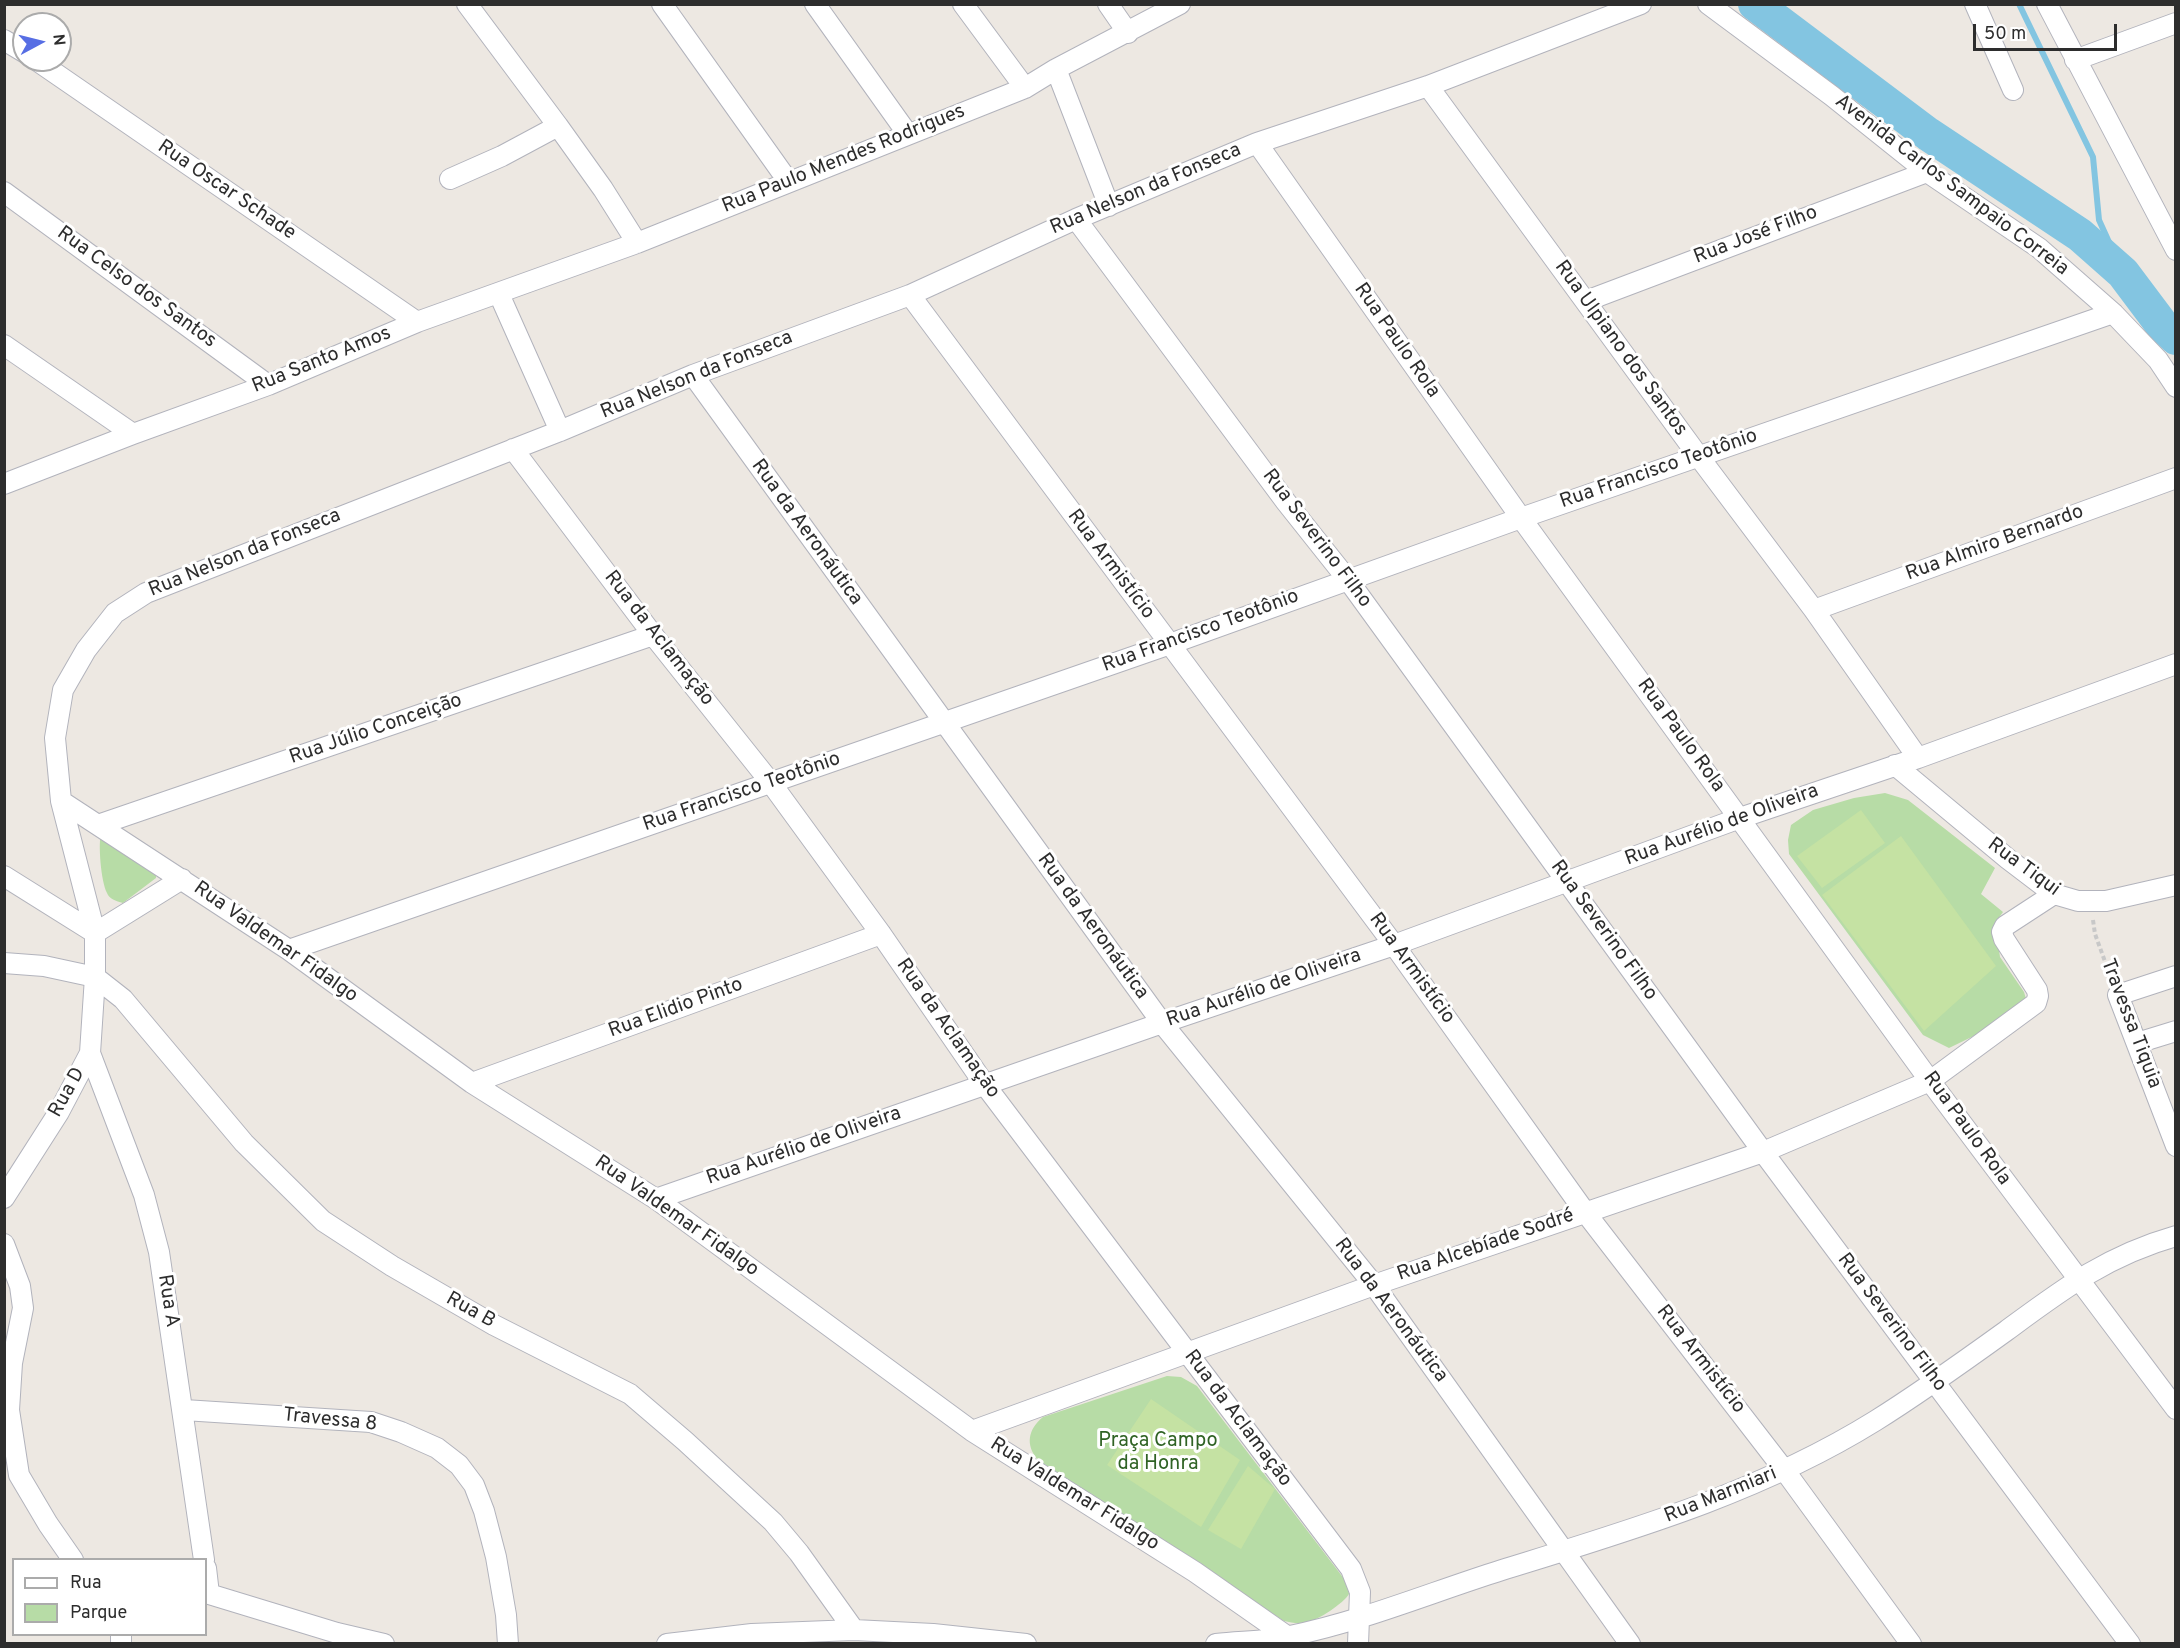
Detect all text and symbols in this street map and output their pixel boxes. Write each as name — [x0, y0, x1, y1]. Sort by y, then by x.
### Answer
north arrow — [12, 12, 72, 72]
scale bar — [1976, 12, 2120, 50]
text: 50 m — [1984, 23, 2026, 46]
text: N — [47, 33, 69, 47]
street label: Avenida Carlos Sampaio Correia — [1829, 90, 2073, 282]
street label: Rua Paulo Mendes Rodrigues — [719, 100, 969, 220]
street label: Rua Oscar Schade — [152, 136, 300, 246]
street label: Rua Nelson da Fonseca — [1047, 139, 1245, 241]
street label: Rua José Filho — [1691, 201, 1821, 271]
street label: Rua Celso dos Santos — [52, 222, 220, 354]
street label: Rua Ulpiano dos Santos — [1548, 257, 1692, 441]
street label: Rua Paulo Rola — [1348, 279, 1444, 403]
street label: Rua Santo Amos — [249, 322, 395, 400]
street label: Rua Nelson da Fonseca — [597, 326, 797, 426]
street label: Rua Francisco Teotônio — [1557, 425, 1761, 515]
street label: Rua da Aeronáutica — [745, 455, 867, 611]
street label: Rua Severino Filho — [1256, 465, 1376, 613]
street label: Rua Almiro Bernardo — [1903, 501, 2087, 587]
street label: Rua Nelson da Fonseca — [145, 504, 345, 604]
street label: Rua Armistício — [1061, 505, 1159, 625]
street label: Rua da Aclamação — [598, 567, 718, 711]
street label: Rua Francisco Teotônio — [1099, 585, 1303, 679]
street label: Rua Paulo Rola — [1631, 675, 1729, 797]
street label: Rua Júlio Conceição — [286, 689, 466, 771]
street label: Rua Francisco Teotônio — [640, 748, 844, 838]
street label: Rua Aurélio de Oliveira — [1622, 780, 1822, 872]
street label: Rua Tiqui — [1982, 834, 2064, 902]
street label: Rua da Aeronáutica — [1031, 849, 1153, 1005]
street label: Rua Severino Filho — [1544, 856, 1662, 1006]
street label: Rua Valdemar Fidalgo — [188, 877, 362, 1009]
street label: Rua Armistício — [1363, 909, 1459, 1029]
street label: Rua Aurélio de Oliveira — [1164, 944, 1364, 1034]
street label: Rua da Aclamação — [890, 955, 1004, 1103]
street label: Travessa Tiquia — [2094, 956, 2166, 1092]
street label: Rua Elidio Pinto — [606, 974, 746, 1044]
street label: Rua D — [45, 1064, 91, 1122]
street label: Rua Paulo Rola — [1917, 1068, 2015, 1190]
street label: Rua Aurélio de Oliveira — [704, 1102, 904, 1192]
street label: Rua Valdemar Fidalgo — [589, 1151, 763, 1283]
street label: Rua Alcebíade Sodré — [1394, 1204, 1578, 1288]
street label: Rua da Aeronáutica — [1328, 1234, 1452, 1388]
street label: Rua Severino Filho — [1831, 1249, 1951, 1397]
street label: Rua A — [151, 1273, 183, 1329]
street label: Rua B — [441, 1288, 499, 1334]
street label: Rua Armistício — [1650, 1301, 1750, 1419]
street label: Rua da Aclamação — [1178, 1346, 1296, 1492]
street label: Travessa 8 — [282, 1404, 378, 1438]
park label: Praça Campo da Honra — [1098, 1430, 1218, 1477]
street label: Rua Valdemar Fidalgo — [985, 1433, 1163, 1557]
street label: Rua Marmiari — [1661, 1463, 1781, 1529]
legend — [12, 1558, 207, 1636]
text: Rua — [70, 1572, 101, 1595]
text: Parque — [70, 1602, 127, 1625]

